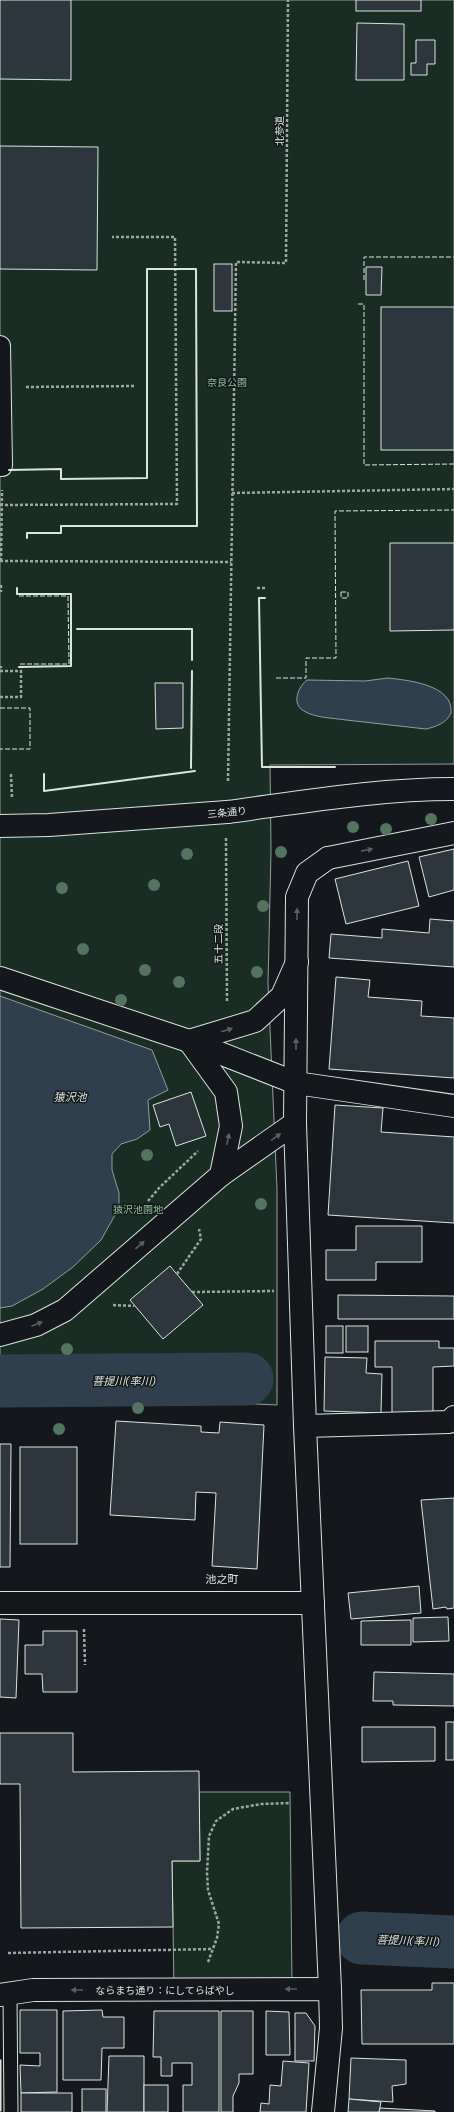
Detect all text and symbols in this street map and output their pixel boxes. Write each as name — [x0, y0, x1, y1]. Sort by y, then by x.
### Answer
street label: 北参道 — [273, 116, 285, 146]
park label: 奈良公園 — [207, 376, 247, 388]
street label: 三条通り — [206, 804, 248, 820]
one-way arrow — [361, 847, 373, 853]
one-way arrow — [294, 907, 300, 920]
street label: 五十二段 — [212, 924, 224, 964]
one-way arrow — [221, 1027, 233, 1033]
one-way arrow — [293, 1037, 299, 1050]
water label: 猿沢池 — [54, 1090, 87, 1103]
one-way arrow — [226, 1133, 232, 1145]
one-way arrow — [271, 1133, 281, 1141]
park label: 猿沢池園地 — [113, 1203, 164, 1215]
one-way arrow — [135, 1241, 145, 1250]
one-way arrow — [32, 1321, 43, 1327]
water label: 菩提川(率川) — [92, 1374, 156, 1387]
district label: 池之町 — [206, 1572, 239, 1585]
water label: 菩提川(率川) — [376, 1932, 440, 1948]
street label: ならまち通り：にしてらばやし — [95, 1984, 235, 1996]
one-way arrow — [284, 1986, 297, 1992]
one-way arrow — [70, 1987, 83, 1993]

